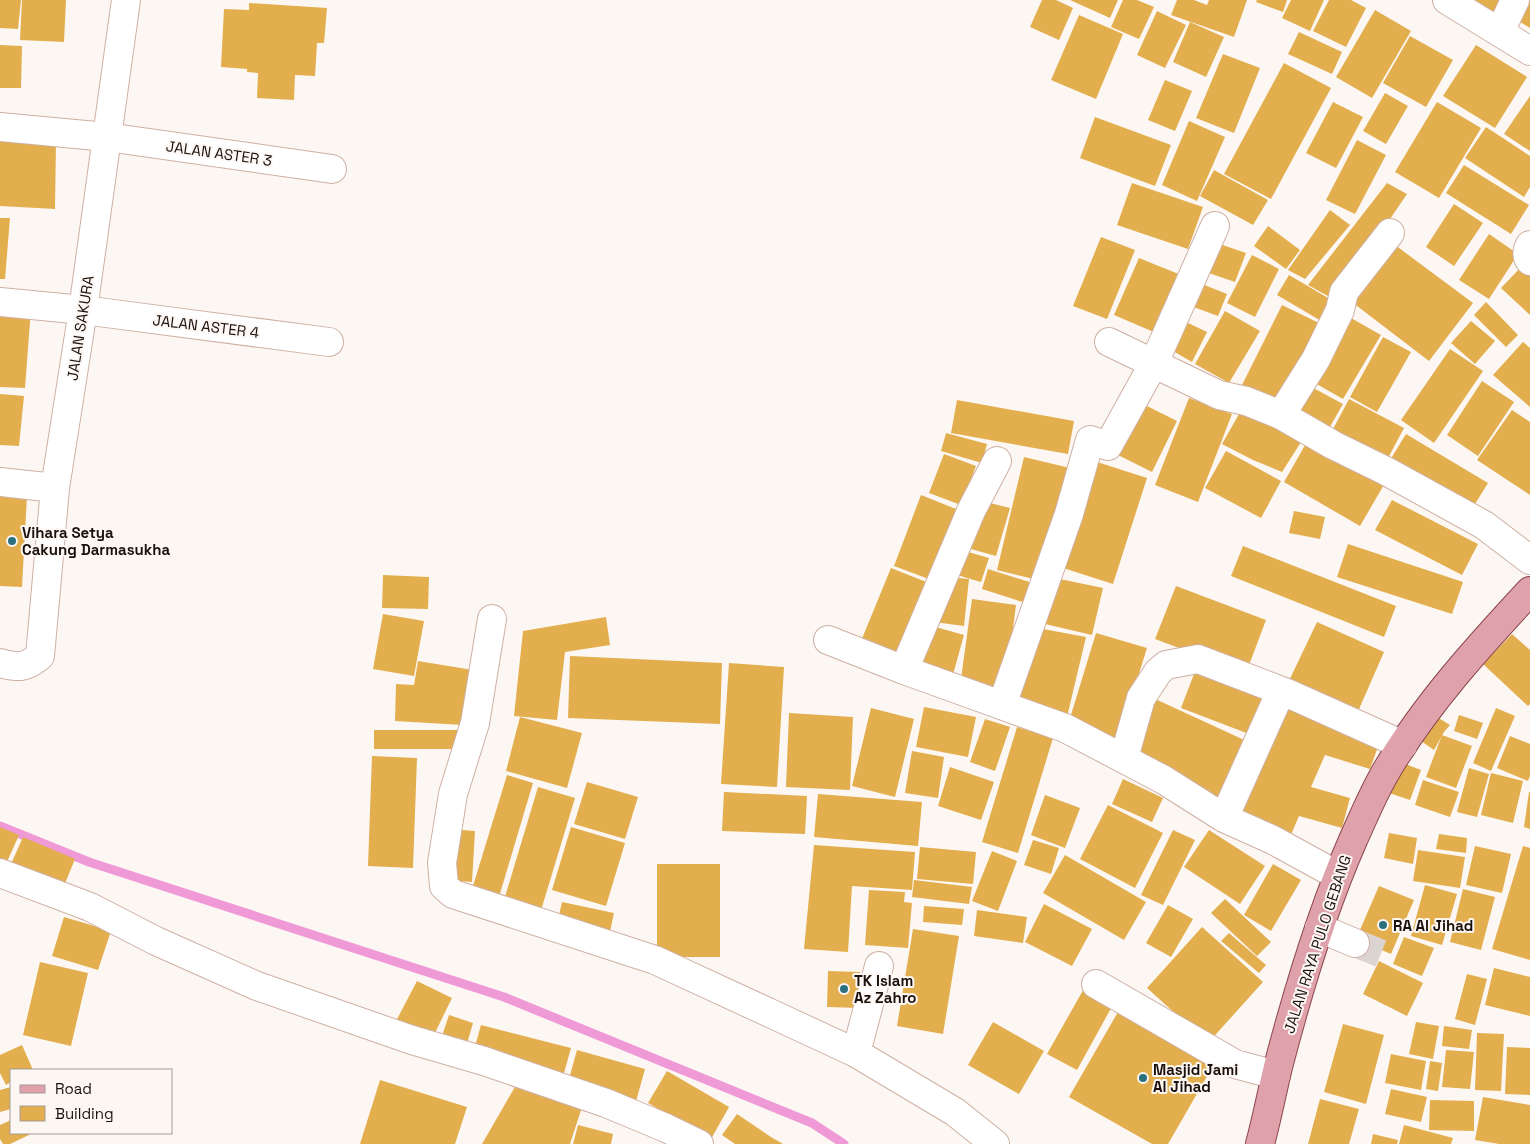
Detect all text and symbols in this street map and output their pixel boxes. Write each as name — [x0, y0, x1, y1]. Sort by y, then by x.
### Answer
street label: JALAN ASTER 3 — [165, 136, 273, 170]
street label: JALAN SAKURA — [62, 274, 98, 382]
street label: JALAN ASTER 4 — [152, 310, 260, 342]
place label: Vihara Setya Cakung Darmasukha — [22, 523, 170, 559]
marker: Vihara Setya Cakung Darmasukha — [6, 535, 18, 547]
street label: JALAN RAYA PULO GEBANG — [1279, 852, 1355, 1036]
place label: RA Al Jihad — [1393, 916, 1473, 935]
marker: RA Al Jihad — [1377, 919, 1389, 931]
place label: TK Islam Az Zahro — [854, 971, 917, 1007]
marker: TK Islam Az Zahro — [838, 983, 850, 995]
place label: Masjid Jami Al Jihad — [1153, 1060, 1238, 1096]
legend — [10, 1069, 172, 1134]
marker: Masjid Jami Al Jihad — [1137, 1072, 1149, 1084]
text: Road — [55, 1079, 92, 1098]
text: Building — [55, 1104, 114, 1123]

